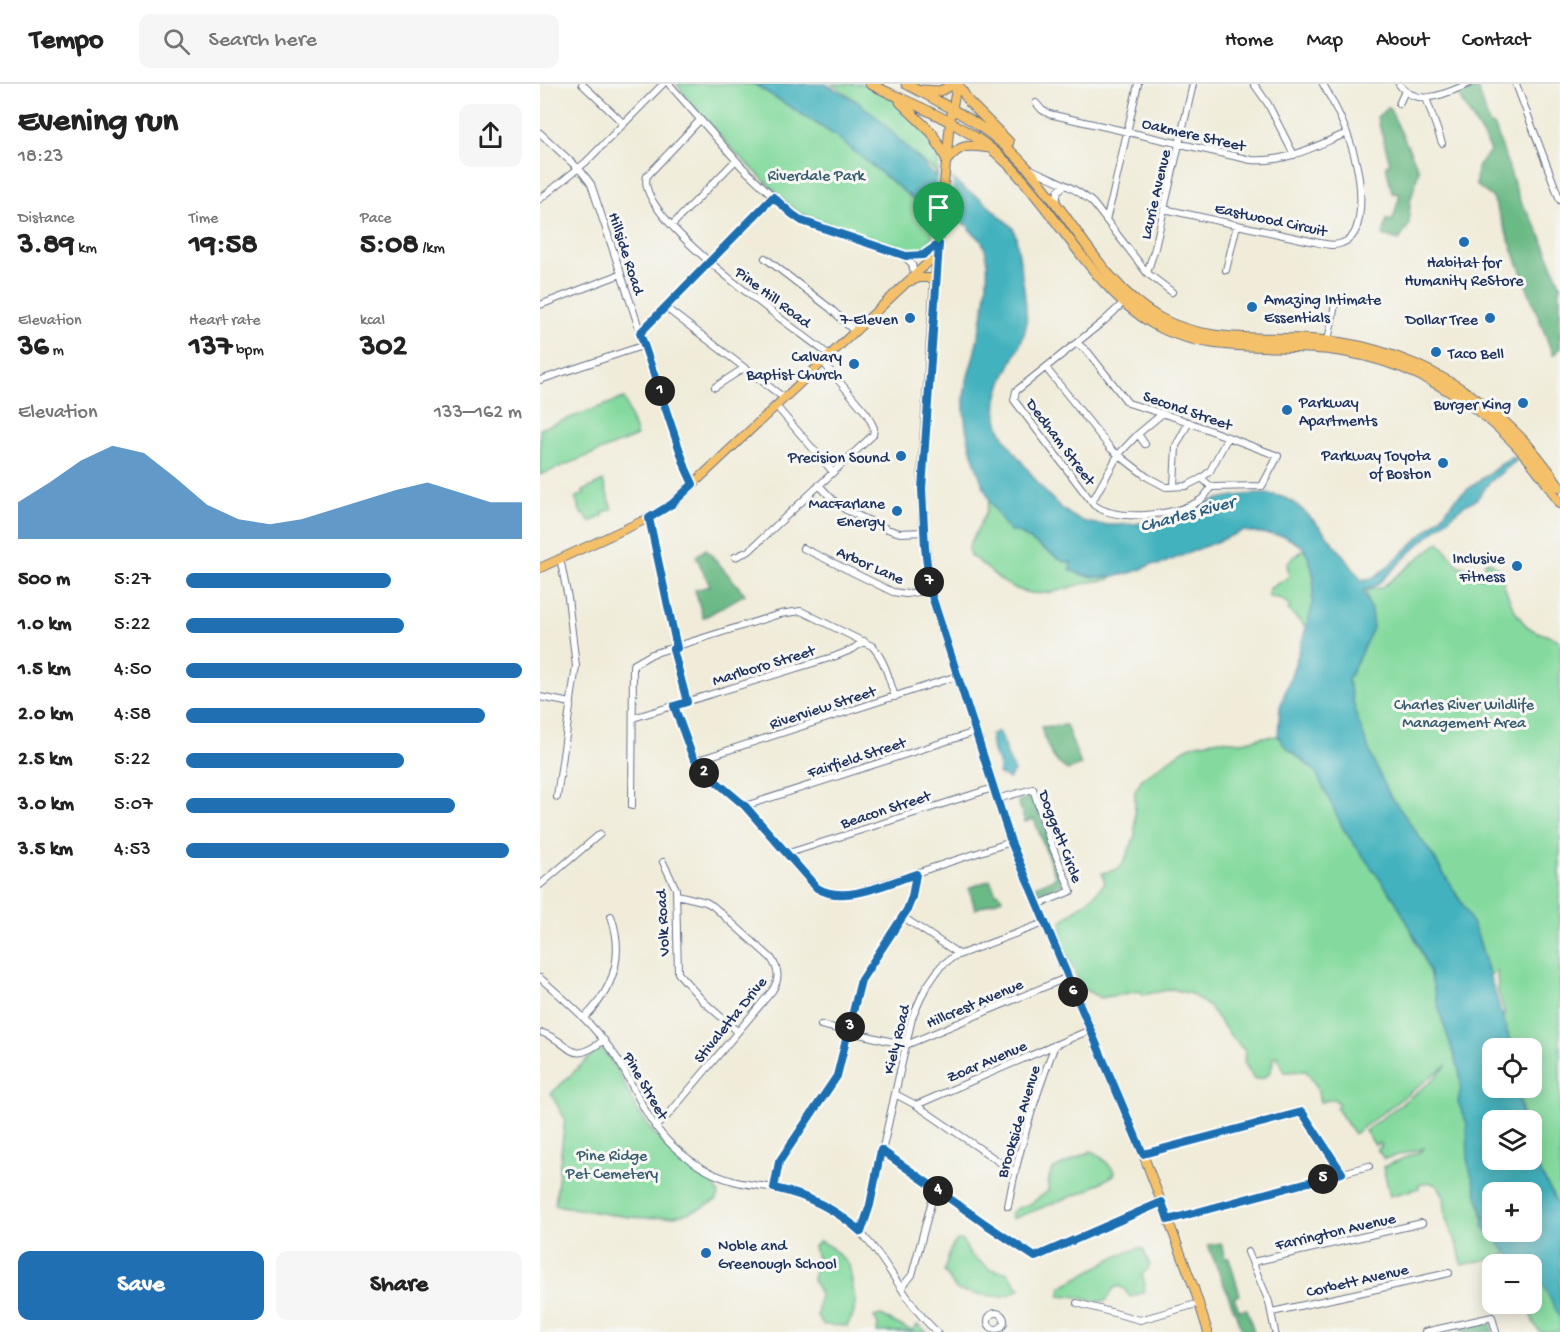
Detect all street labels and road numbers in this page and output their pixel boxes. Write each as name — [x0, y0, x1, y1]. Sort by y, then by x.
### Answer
street label: Oakmere Street — [1140, 115, 1248, 158]
street label: Laurie Avenue — [1138, 147, 1177, 242]
street label: Eastwood Circuit — [1212, 200, 1330, 243]
street label: Hillside Road — [602, 211, 647, 299]
street label: Pine Hill Road — [729, 263, 815, 335]
street label: Second Street — [1140, 388, 1235, 437]
street label: Dedham Street — [1020, 395, 1099, 491]
street label: Arbor Lane — [833, 544, 907, 591]
street label: Marlboro Street — [710, 642, 819, 692]
street label: Riverview Street — [768, 683, 880, 735]
street label: Fairfield Street — [805, 734, 910, 784]
street label: Beacon Street — [838, 787, 935, 835]
street label: Doggett Circle — [1032, 788, 1085, 887]
street label: Volk Road — [653, 887, 676, 958]
street label: Stivaletta Drive — [691, 974, 773, 1068]
street label: Hillcrest Avenue — [924, 976, 1027, 1034]
street label: Kiely Road — [881, 1002, 917, 1076]
street label: Zoar Avenue — [944, 1038, 1031, 1089]
street label: Pine Street — [617, 1049, 672, 1125]
street label: Brookside Avenue — [994, 1063, 1047, 1181]
street label: Farrington Avenue — [1273, 1210, 1399, 1257]
street label: Corbett Avenue — [1305, 1261, 1411, 1303]

